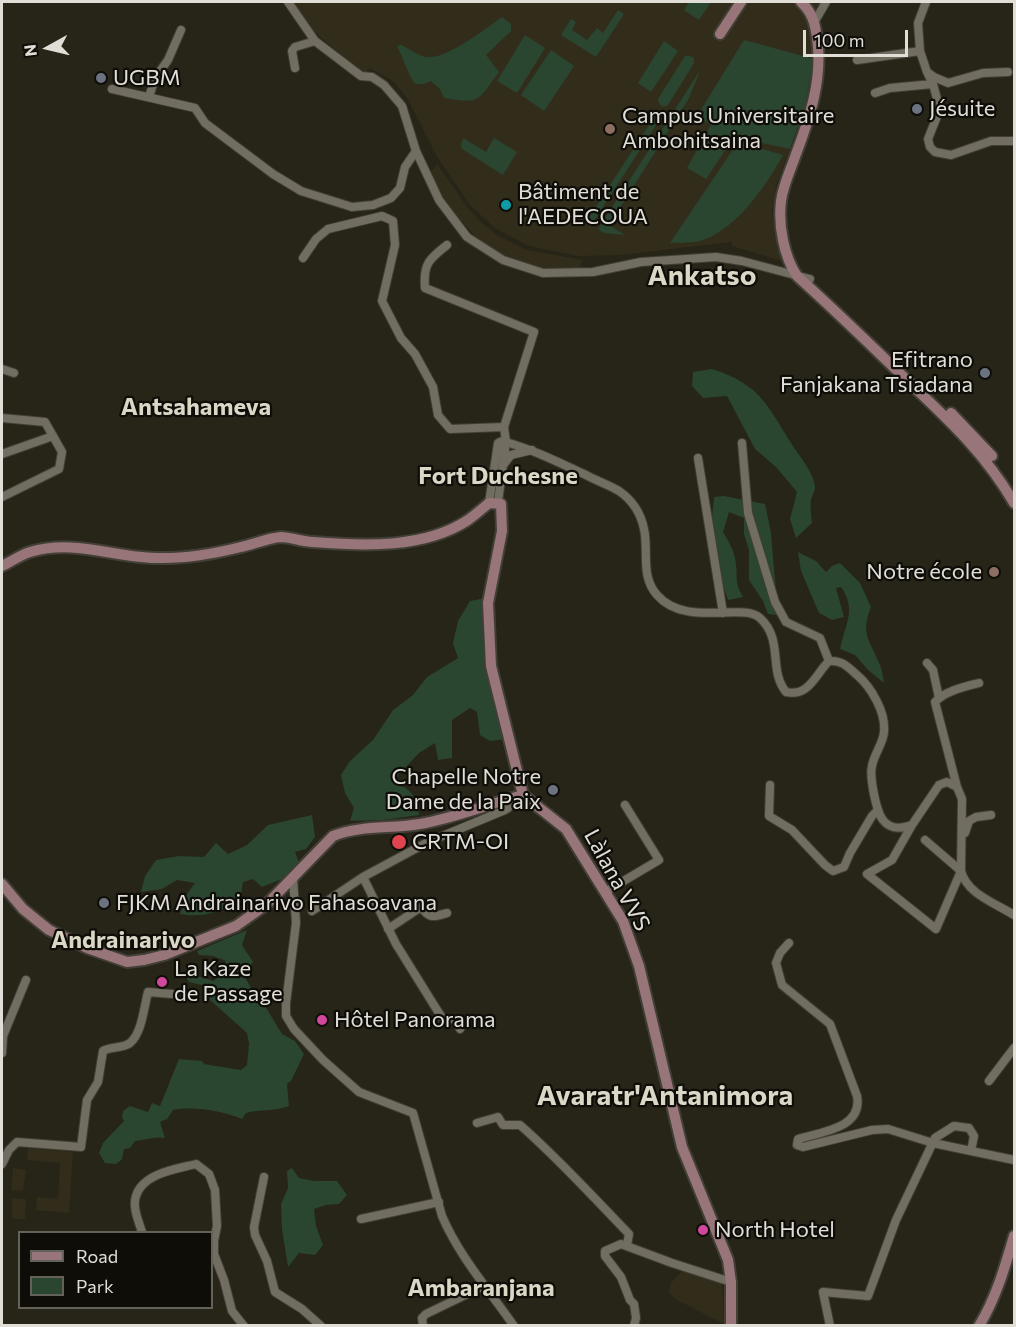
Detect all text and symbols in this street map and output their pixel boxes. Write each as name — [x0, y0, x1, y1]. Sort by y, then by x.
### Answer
north arrow — [18, 18, 78, 78]
scale bar — [806, 18, 911, 56]
text: 100 m — [814, 29, 864, 51]
text: N — [19, 43, 40, 58]
place label: UGBM — [113, 65, 180, 91]
marker: UGBM — [94, 71, 108, 85]
place label: Jésuite — [929, 96, 995, 122]
marker: Jésuite — [910, 102, 924, 116]
place label: Campus Universitaire Ambohitsaina — [622, 103, 834, 154]
marker: Campus Universitaire Ambohitsaina — [603, 122, 617, 136]
place label: Bâtiment de l'AEDECOUA — [518, 179, 648, 230]
marker: Bâtiment de l'AEDECOUA — [499, 198, 513, 212]
district label: Ankatso — [648, 259, 756, 293]
place label: Efitrano Fanjakana Tsiadana — [780, 347, 973, 398]
marker: Efitrano Fanjakana Tsiadana — [978, 366, 992, 380]
district label: Antsahameva — [121, 393, 271, 421]
district label: Fort Duchesne — [418, 462, 578, 490]
place label: Notre école — [866, 559, 982, 585]
marker: Notre école — [987, 565, 1001, 579]
place label: Chapelle Notre Dame de la Paix — [386, 764, 541, 816]
marker: Chapelle Notre Dame de la Paix — [546, 783, 560, 797]
street label: Làlana VVS — [578, 825, 656, 935]
place label: CRTM-OI — [412, 829, 509, 855]
marker: CRTM-OI — [390, 833, 408, 851]
place label: FJKM Andrainarivo Fahasoavana — [116, 890, 437, 916]
marker: FJKM Andrainarivo Fahasoavana — [97, 896, 111, 910]
district label: Andrainarivo — [51, 926, 195, 954]
place label: La Kaze de Passage — [174, 956, 283, 1008]
marker: La Kaze de Passage — [155, 975, 169, 989]
place label: Hôtel Panorama — [334, 1007, 496, 1033]
marker: Hôtel Panorama — [315, 1013, 329, 1027]
district label: Avaratr'Antanimora — [537, 1079, 793, 1113]
place label: North Hotel — [715, 1217, 835, 1243]
marker: North Hotel — [696, 1223, 710, 1237]
legend — [18, 1231, 213, 1309]
text: Road — [76, 1245, 118, 1267]
district label: Ambaranjana — [407, 1274, 555, 1302]
text: Park — [76, 1275, 114, 1297]

